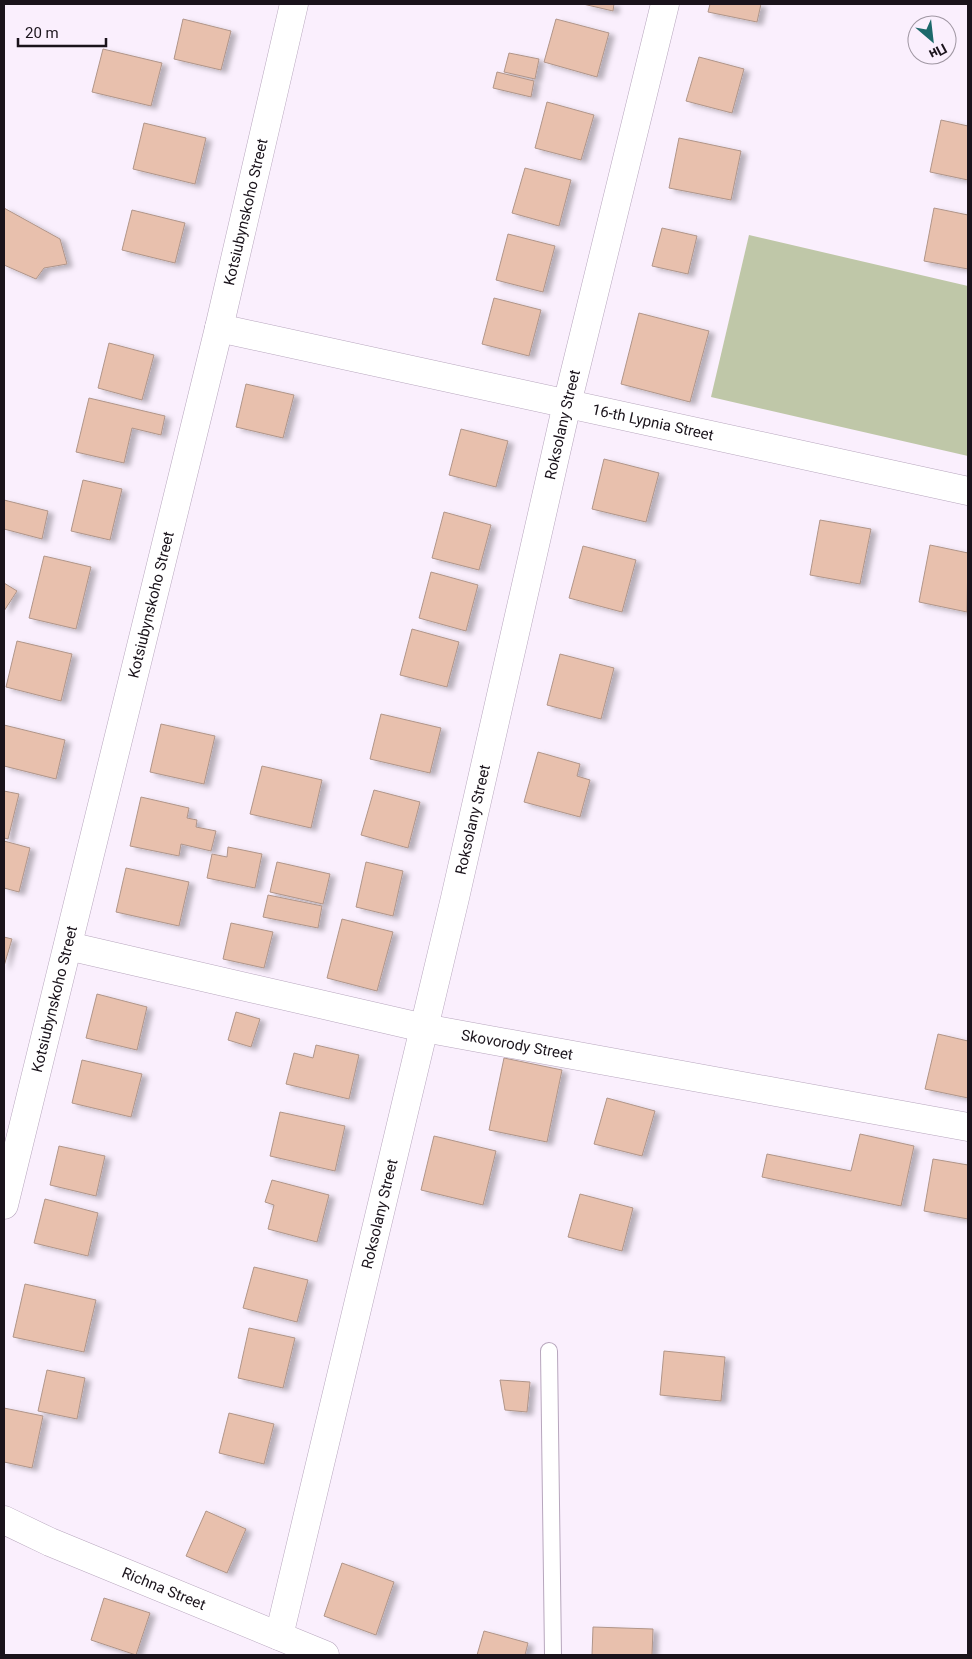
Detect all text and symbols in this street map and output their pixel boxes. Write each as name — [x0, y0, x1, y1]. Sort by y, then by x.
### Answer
scale bar — [18, 15, 105, 47]
north arrow — [907, 15, 957, 65]
text: 20 m — [25, 24, 59, 42]
text: Пн — [926, 40, 950, 63]
street label: Kotsiubynskoho Street — [220, 137, 272, 287]
street label: Roksolany Street — [541, 368, 584, 481]
street label: 16-th Lypnia Street — [590, 400, 715, 444]
street label: Kotsiubynskoho Street — [125, 530, 178, 680]
street label: Roksolany Street — [452, 763, 494, 876]
street label: Kotsiubynskoho Street — [28, 924, 81, 1074]
street label: Skovorody Street — [460, 1026, 574, 1064]
street label: Roksolany Street — [358, 1157, 401, 1271]
street label: Richna Street — [119, 1564, 208, 1614]

